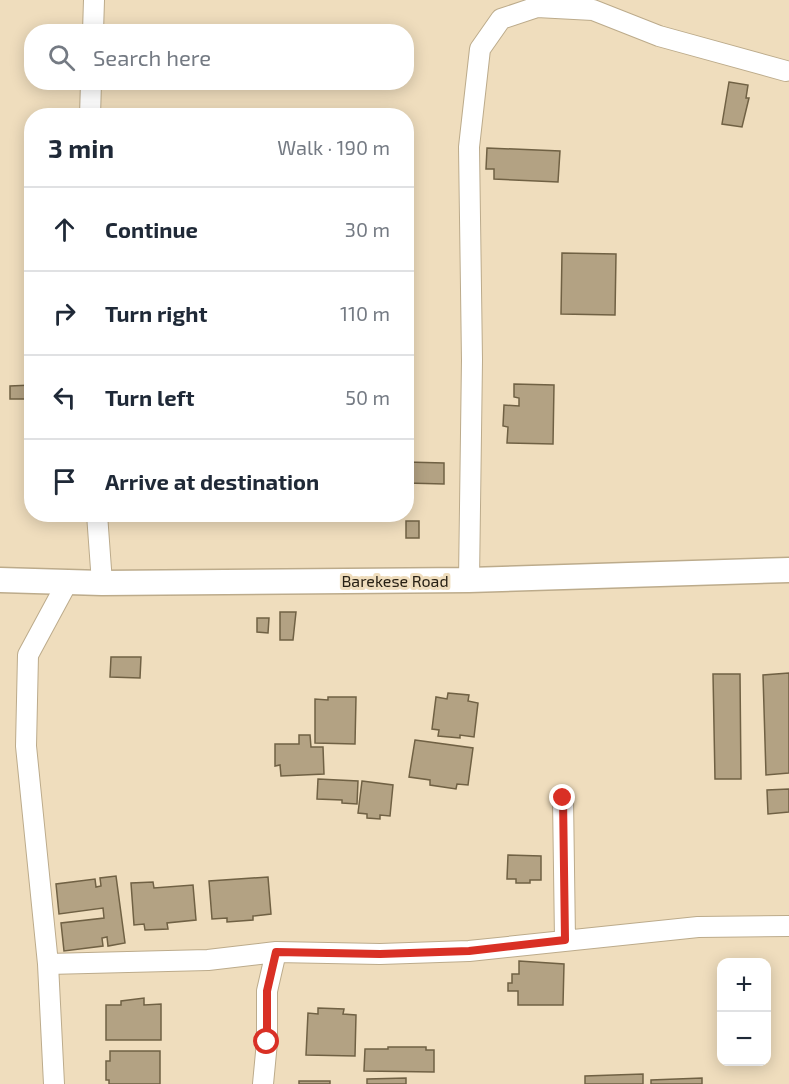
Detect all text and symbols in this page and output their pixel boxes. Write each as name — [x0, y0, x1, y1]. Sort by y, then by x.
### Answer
search box — [24, 24, 414, 90]
icon: search — [45, 41, 78, 74]
text: Search here — [93, 44, 211, 70]
text: 3 min — [48, 132, 114, 163]
text: Walk · 190 m — [277, 135, 390, 159]
icon: ahead — [48, 213, 81, 246]
text: Continue — [105, 216, 198, 242]
text: 30 m — [345, 217, 390, 241]
icon: right — [48, 297, 81, 330]
text: Turn right — [105, 300, 207, 326]
text: 110 m — [340, 301, 390, 325]
icon: left — [48, 381, 81, 414]
text: Turn left — [105, 384, 194, 410]
text: 50 m — [345, 385, 390, 409]
icon: arrive — [48, 465, 81, 498]
text: Arrive at destination — [105, 468, 319, 494]
street label: Barekese Road — [341, 571, 449, 590]
route end — [549, 784, 575, 810]
map controls — [717, 958, 771, 1066]
button: + — [717, 958, 771, 1012]
button: − — [717, 1012, 771, 1066]
route start — [253, 1028, 279, 1054]

